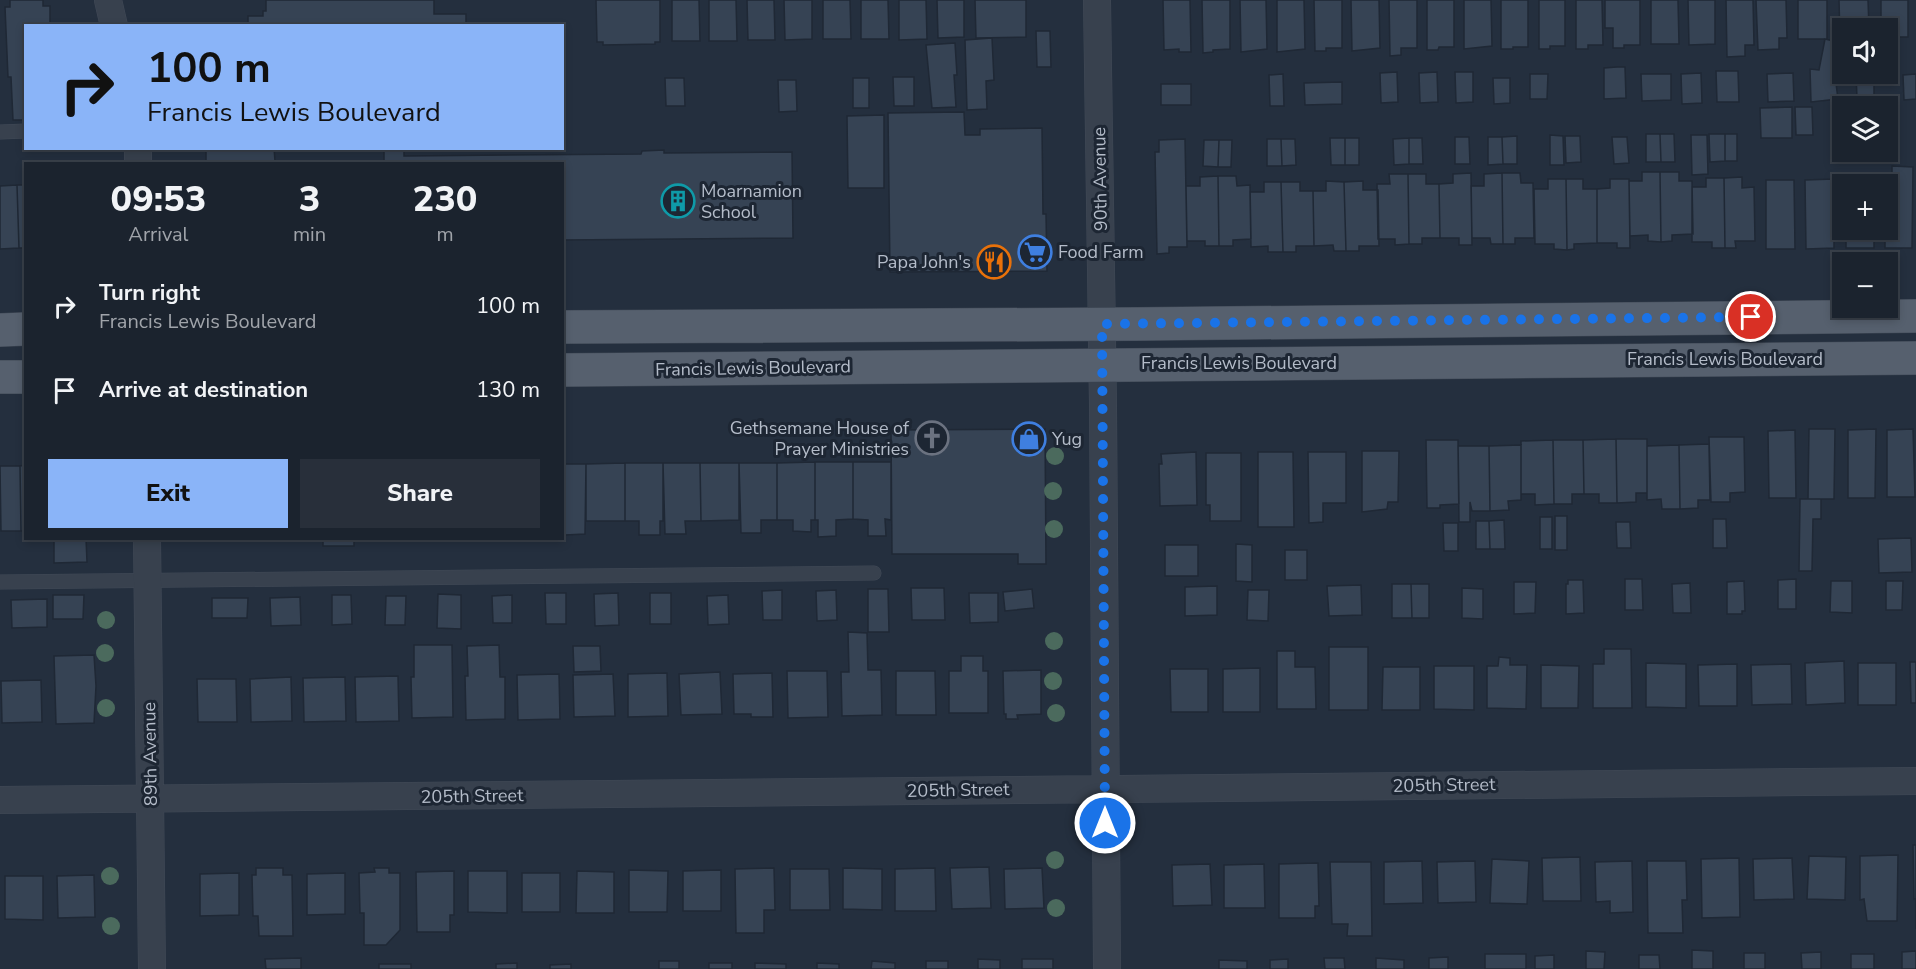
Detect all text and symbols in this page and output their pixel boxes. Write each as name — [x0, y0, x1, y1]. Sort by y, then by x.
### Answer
map controls — [1832, 18, 1898, 318]
button: sound — [1832, 18, 1898, 84]
text: 100 m — [147, 40, 271, 97]
icon: right — [48, 48, 126, 126]
text: Francis Lewis Boulevard — [147, 94, 441, 131]
button: layers — [1832, 96, 1898, 162]
street label: 90th Avenue — [1087, 127, 1113, 231]
button: + — [1832, 174, 1898, 240]
text: 09:53 — [111, 175, 206, 224]
text: 3 — [299, 175, 320, 224]
text: 230 — [413, 175, 477, 224]
place label: Moarnamion School — [701, 179, 802, 224]
building icon: Moarnamion School — [660, 183, 696, 219]
text: Arrival — [128, 221, 189, 248]
text: min — [293, 221, 326, 248]
text: m — [436, 221, 454, 248]
supermarket icon: Food Farm — [1017, 234, 1053, 270]
place label: Food Farm — [1058, 240, 1144, 264]
restaurant icon: Papa John's — [976, 244, 1012, 280]
place label: Papa John's — [877, 250, 971, 274]
button: − — [1832, 252, 1898, 318]
text: Turn right — [99, 278, 200, 308]
icon: right — [48, 290, 81, 323]
text: 100 m — [476, 291, 540, 321]
pin — [1725, 291, 1776, 342]
icon: arrive — [1734, 300, 1767, 333]
text: Francis Lewis Boulevard — [99, 308, 317, 335]
street label: Francis Lewis Boulevard — [1627, 347, 1823, 371]
street label: Francis Lewis Boulevard — [1141, 351, 1337, 375]
street label: Francis Lewis Boulevard — [655, 354, 851, 382]
icon: arrive — [48, 374, 81, 407]
text: Arrive at destination — [99, 375, 308, 405]
text: 130 m — [476, 375, 540, 405]
place label: Gethsemane House of Prayer Ministries — [730, 416, 910, 461]
church icon: Gethsemane House of Prayer Ministries — [914, 420, 950, 456]
shop icon: Yug — [1011, 421, 1047, 457]
place label: Yug — [1051, 427, 1082, 451]
button: Exit — [48, 459, 288, 528]
button: Share — [300, 459, 540, 528]
street label: 89th Avenue — [137, 702, 163, 806]
street label: 205th Street — [1392, 772, 1496, 798]
street label: 205th Street — [906, 777, 1010, 803]
street label: 205th Street — [420, 783, 524, 809]
position arrow — [1073, 791, 1137, 855]

